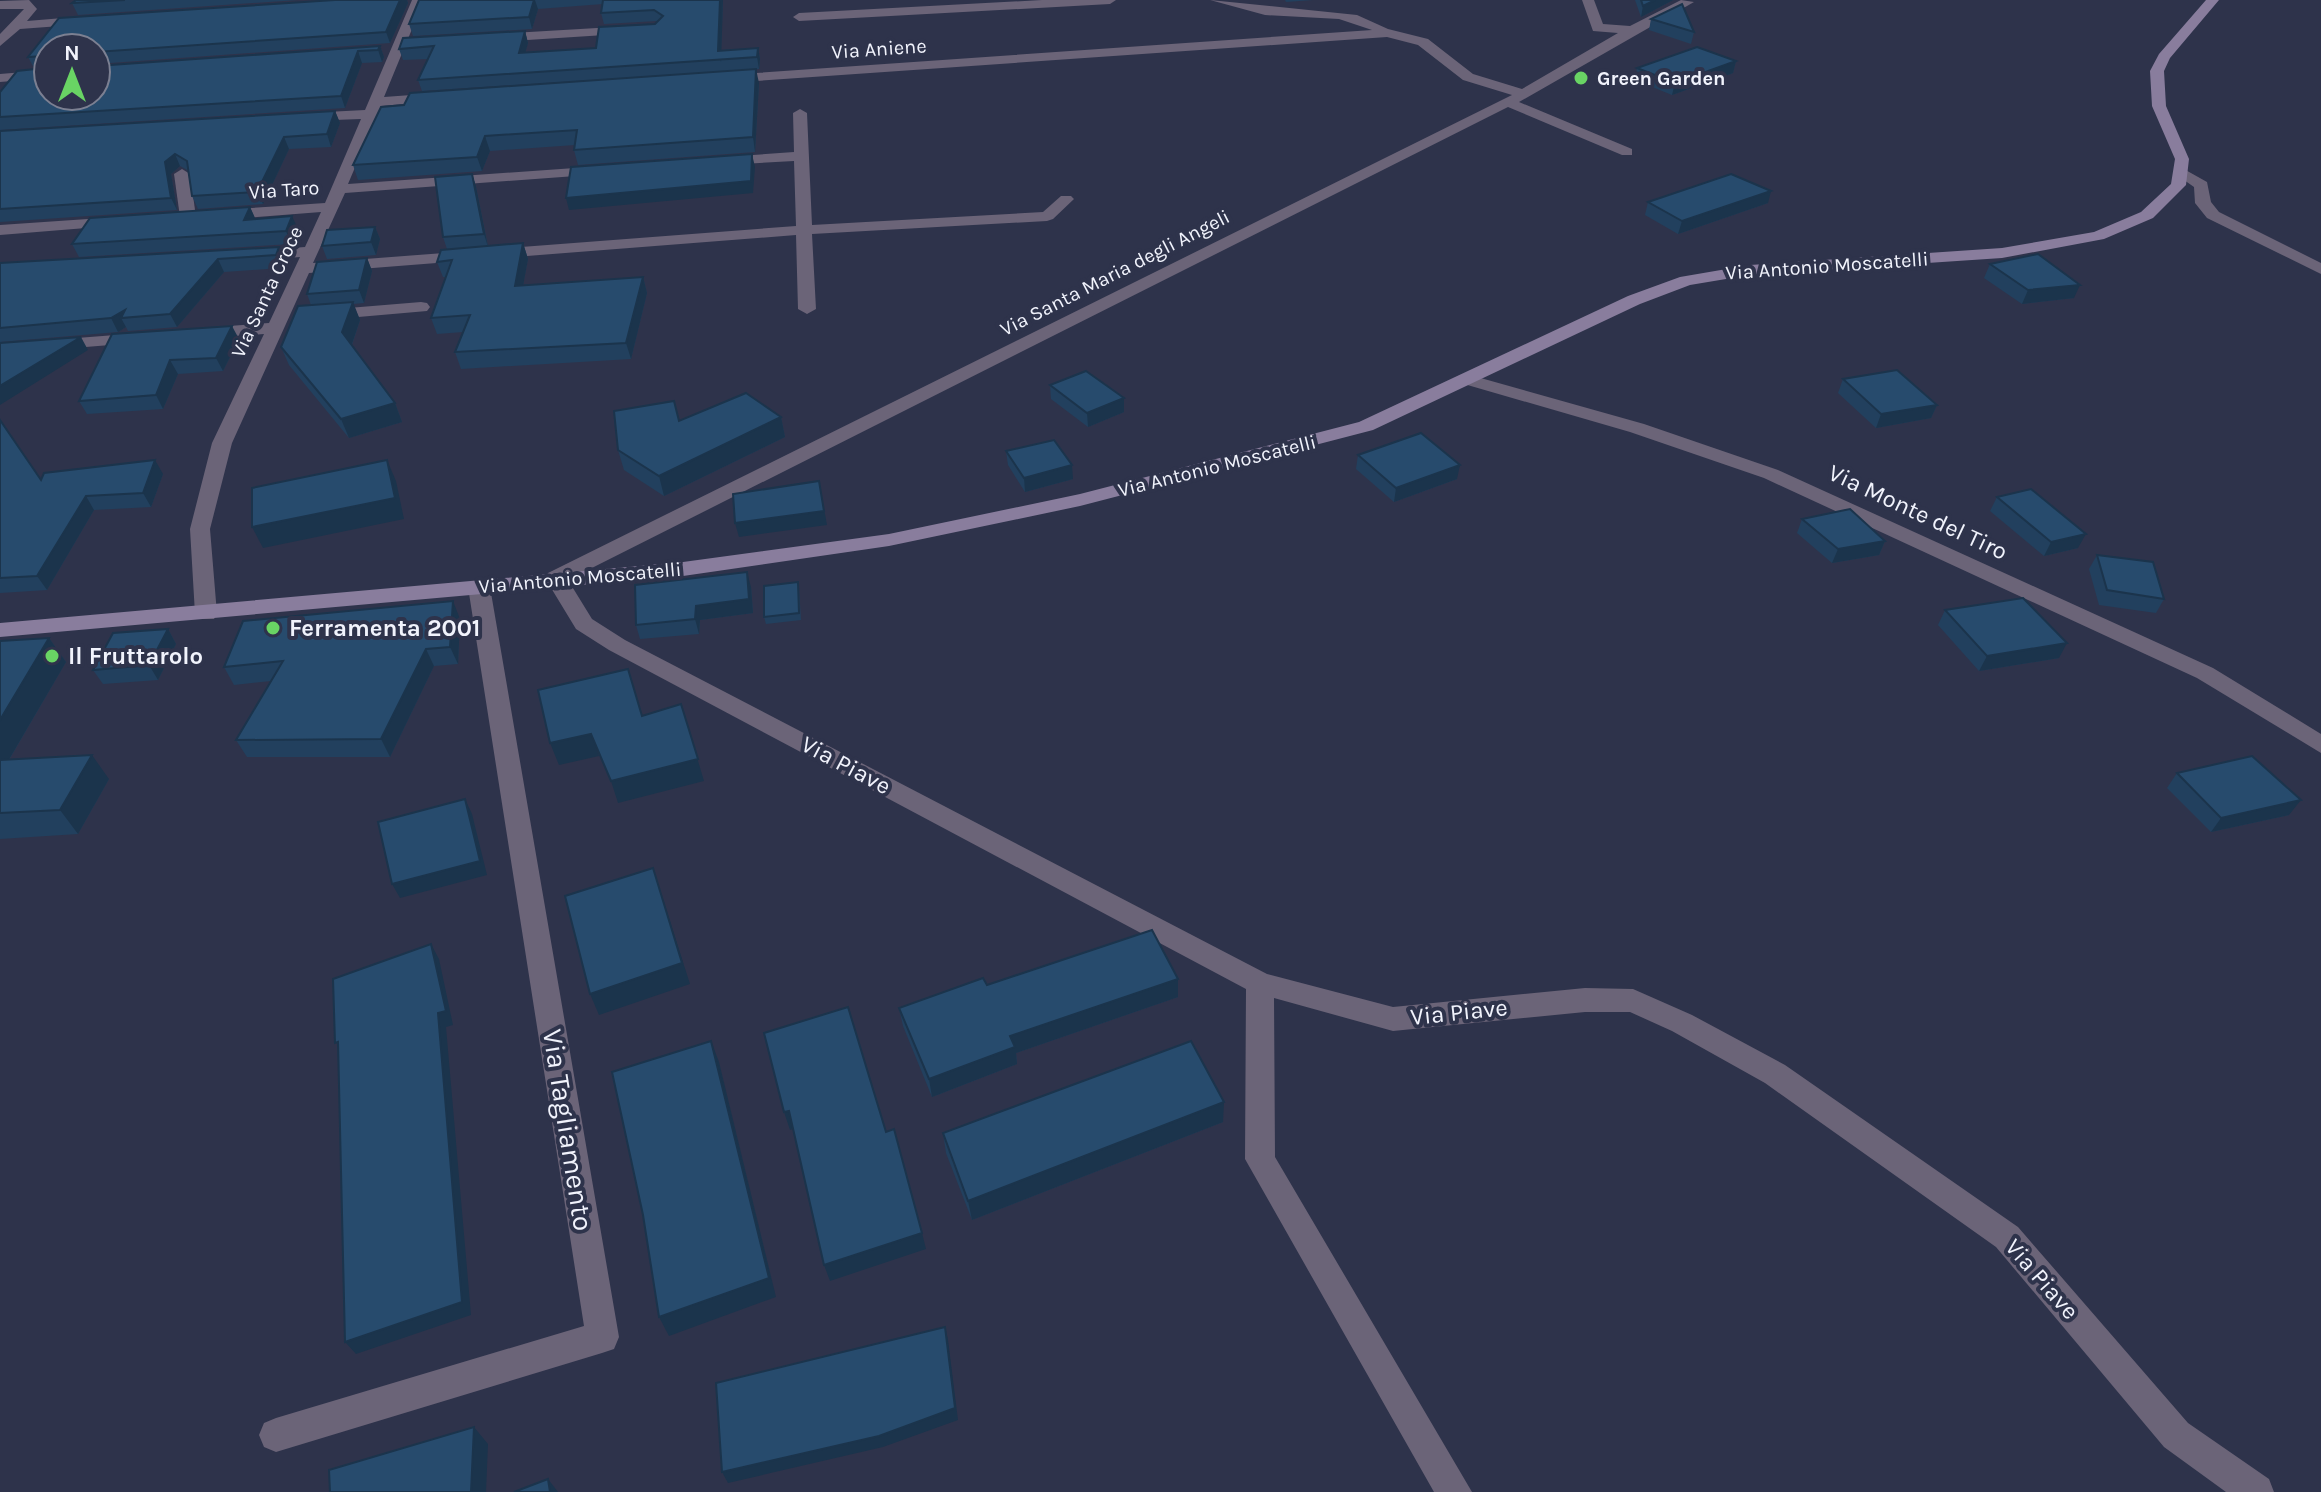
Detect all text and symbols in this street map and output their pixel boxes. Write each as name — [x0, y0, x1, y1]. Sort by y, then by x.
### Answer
north arrow — [32, 32, 112, 112]
street label: Via Aniene — [831, 34, 927, 64]
text: N — [64, 40, 80, 66]
place label: Green Garden — [1597, 67, 1726, 90]
marker: Green Garden — [1572, 69, 1590, 87]
street label: Via Taro — [248, 176, 320, 204]
street label: Via Santa Maria degli Angeli — [996, 205, 1234, 341]
street label: Via Santa Croce — [226, 223, 308, 361]
street label: Via Antonio Moscatelli — [1725, 247, 1929, 285]
street label: Via Antonio Moscatelli — [1116, 430, 1318, 502]
street label: Via Monte del Tiro — [1824, 458, 2012, 566]
street label: Via Antonio Moscatelli — [478, 558, 682, 598]
place label: Ferramenta 2001 — [289, 614, 480, 642]
marker: Ferramenta 2001 — [264, 619, 282, 637]
place label: Il Fruttarolo — [68, 642, 203, 670]
marker: Il Fruttarolo — [43, 647, 61, 665]
street label: Via Piave — [796, 730, 896, 800]
street label: Via Piave — [1409, 993, 1509, 1031]
street label: Via Tagliamento — [536, 1027, 600, 1233]
street label: Via Piave — [1999, 1233, 2085, 1325]

